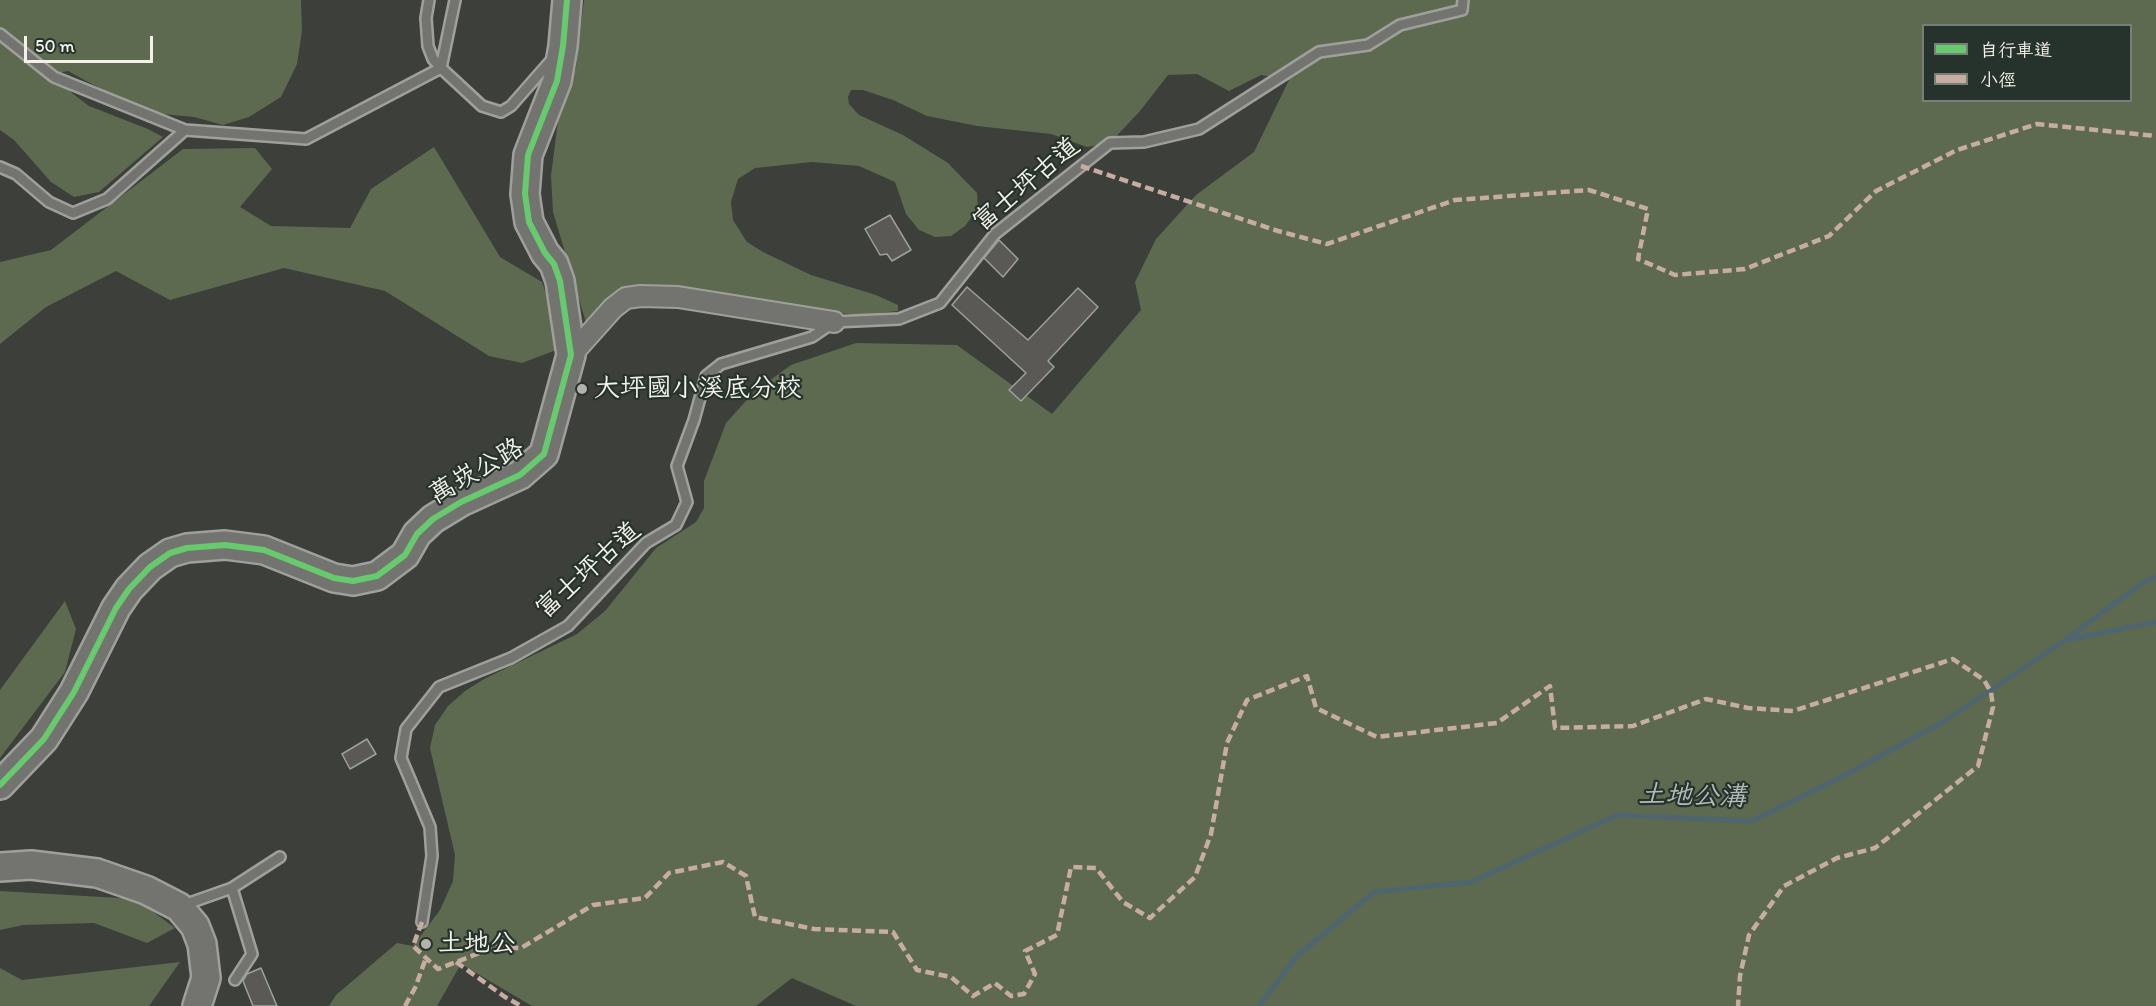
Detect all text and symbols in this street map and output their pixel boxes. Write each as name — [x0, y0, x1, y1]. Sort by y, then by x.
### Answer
scale bar — [27, 24, 156, 62]
legend — [1922, 24, 2132, 102]
text: 50 m — [35, 35, 75, 57]
text: 自行車道 — [1980, 39, 2052, 61]
text: 小徑 — [1980, 69, 2016, 91]
street label: 富士坪古道 — [967, 131, 1087, 239]
place label: 大坪國小溪底分校 — [594, 373, 802, 405]
marker: 大坪國小溪底分校 — [575, 382, 589, 396]
street label: 萬崁公路 — [424, 432, 530, 512]
street label: 富士坪古道 — [530, 516, 648, 626]
water label: 土地公溝 — [1638, 780, 1746, 814]
place label: 土地公 — [438, 928, 516, 960]
marker: 土地公 — [419, 937, 433, 951]

